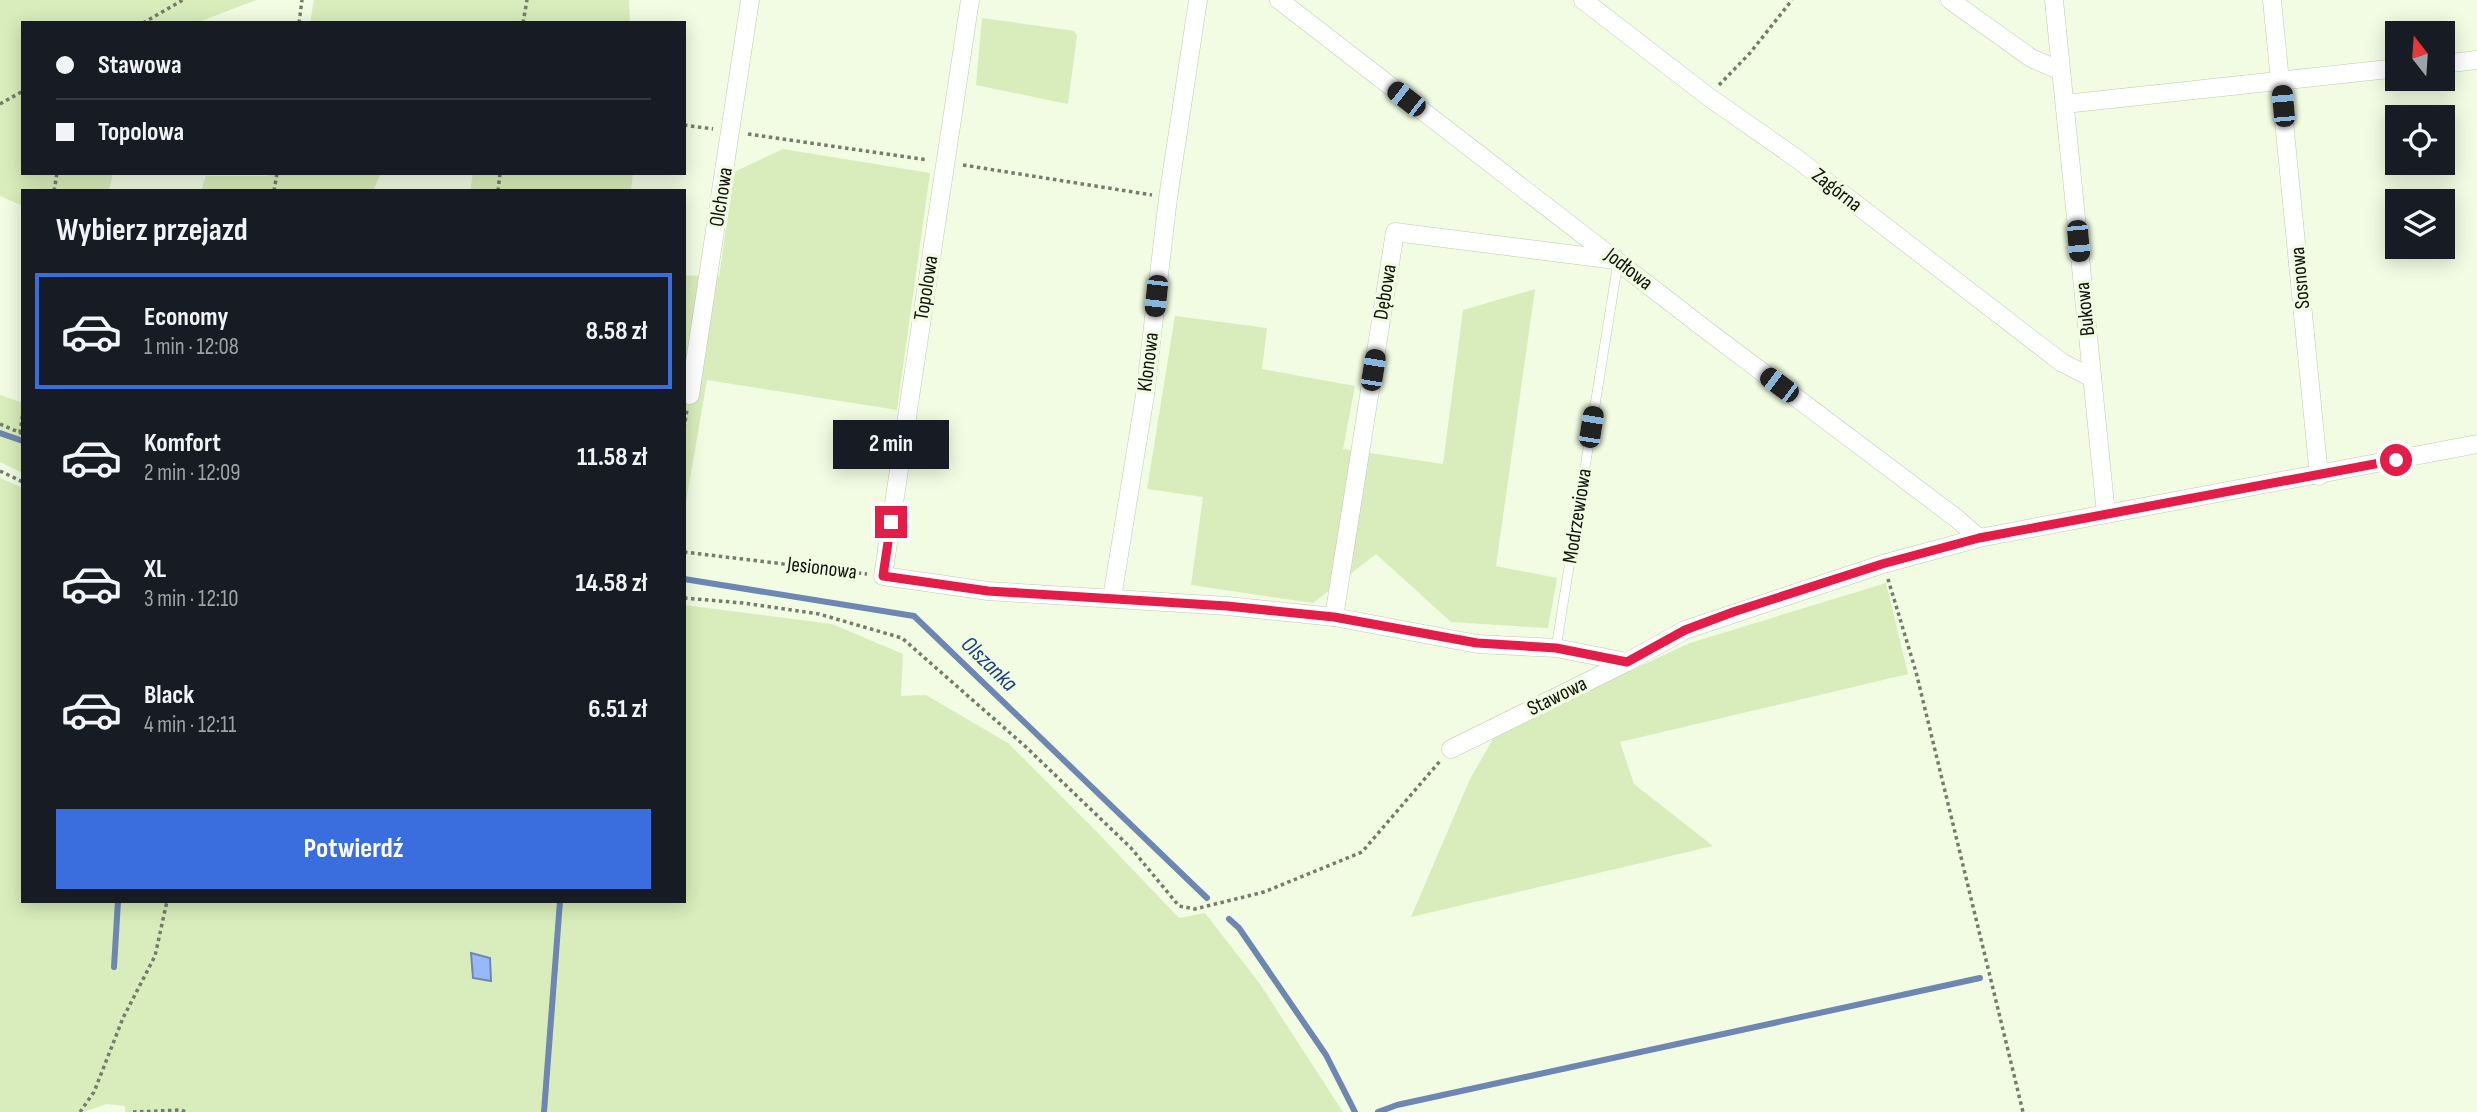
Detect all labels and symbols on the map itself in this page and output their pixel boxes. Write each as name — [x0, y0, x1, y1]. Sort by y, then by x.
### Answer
north arrow — [2385, 21, 2455, 91]
car — [1383, 78, 1430, 120]
car — [2271, 84, 2296, 128]
street label: Zagórna — [1807, 163, 1867, 217]
street label: Olchowa — [704, 165, 738, 229]
car — [2066, 219, 2091, 263]
street label: Jodłowa — [1599, 242, 1658, 295]
street label: Sosnowa — [2285, 246, 2315, 310]
street label: Topolowa — [909, 254, 943, 322]
street label: Dębowa — [1368, 263, 1402, 321]
car — [1144, 274, 1169, 318]
street label: Bukowa — [2070, 281, 2100, 337]
street label: Klonowa — [1132, 331, 1164, 393]
car — [1360, 348, 1387, 392]
car — [1756, 364, 1803, 406]
car — [1578, 405, 1605, 449]
callout: 2 min — [833, 420, 949, 470]
route start — [2380, 444, 2412, 476]
street label: Modrzewiowa — [1557, 467, 1597, 565]
route end — [875, 506, 907, 538]
street label: Jesionowa — [785, 551, 858, 585]
water label: Olszanka — [955, 631, 1023, 698]
street label: Stawowa — [1523, 671, 1591, 721]

